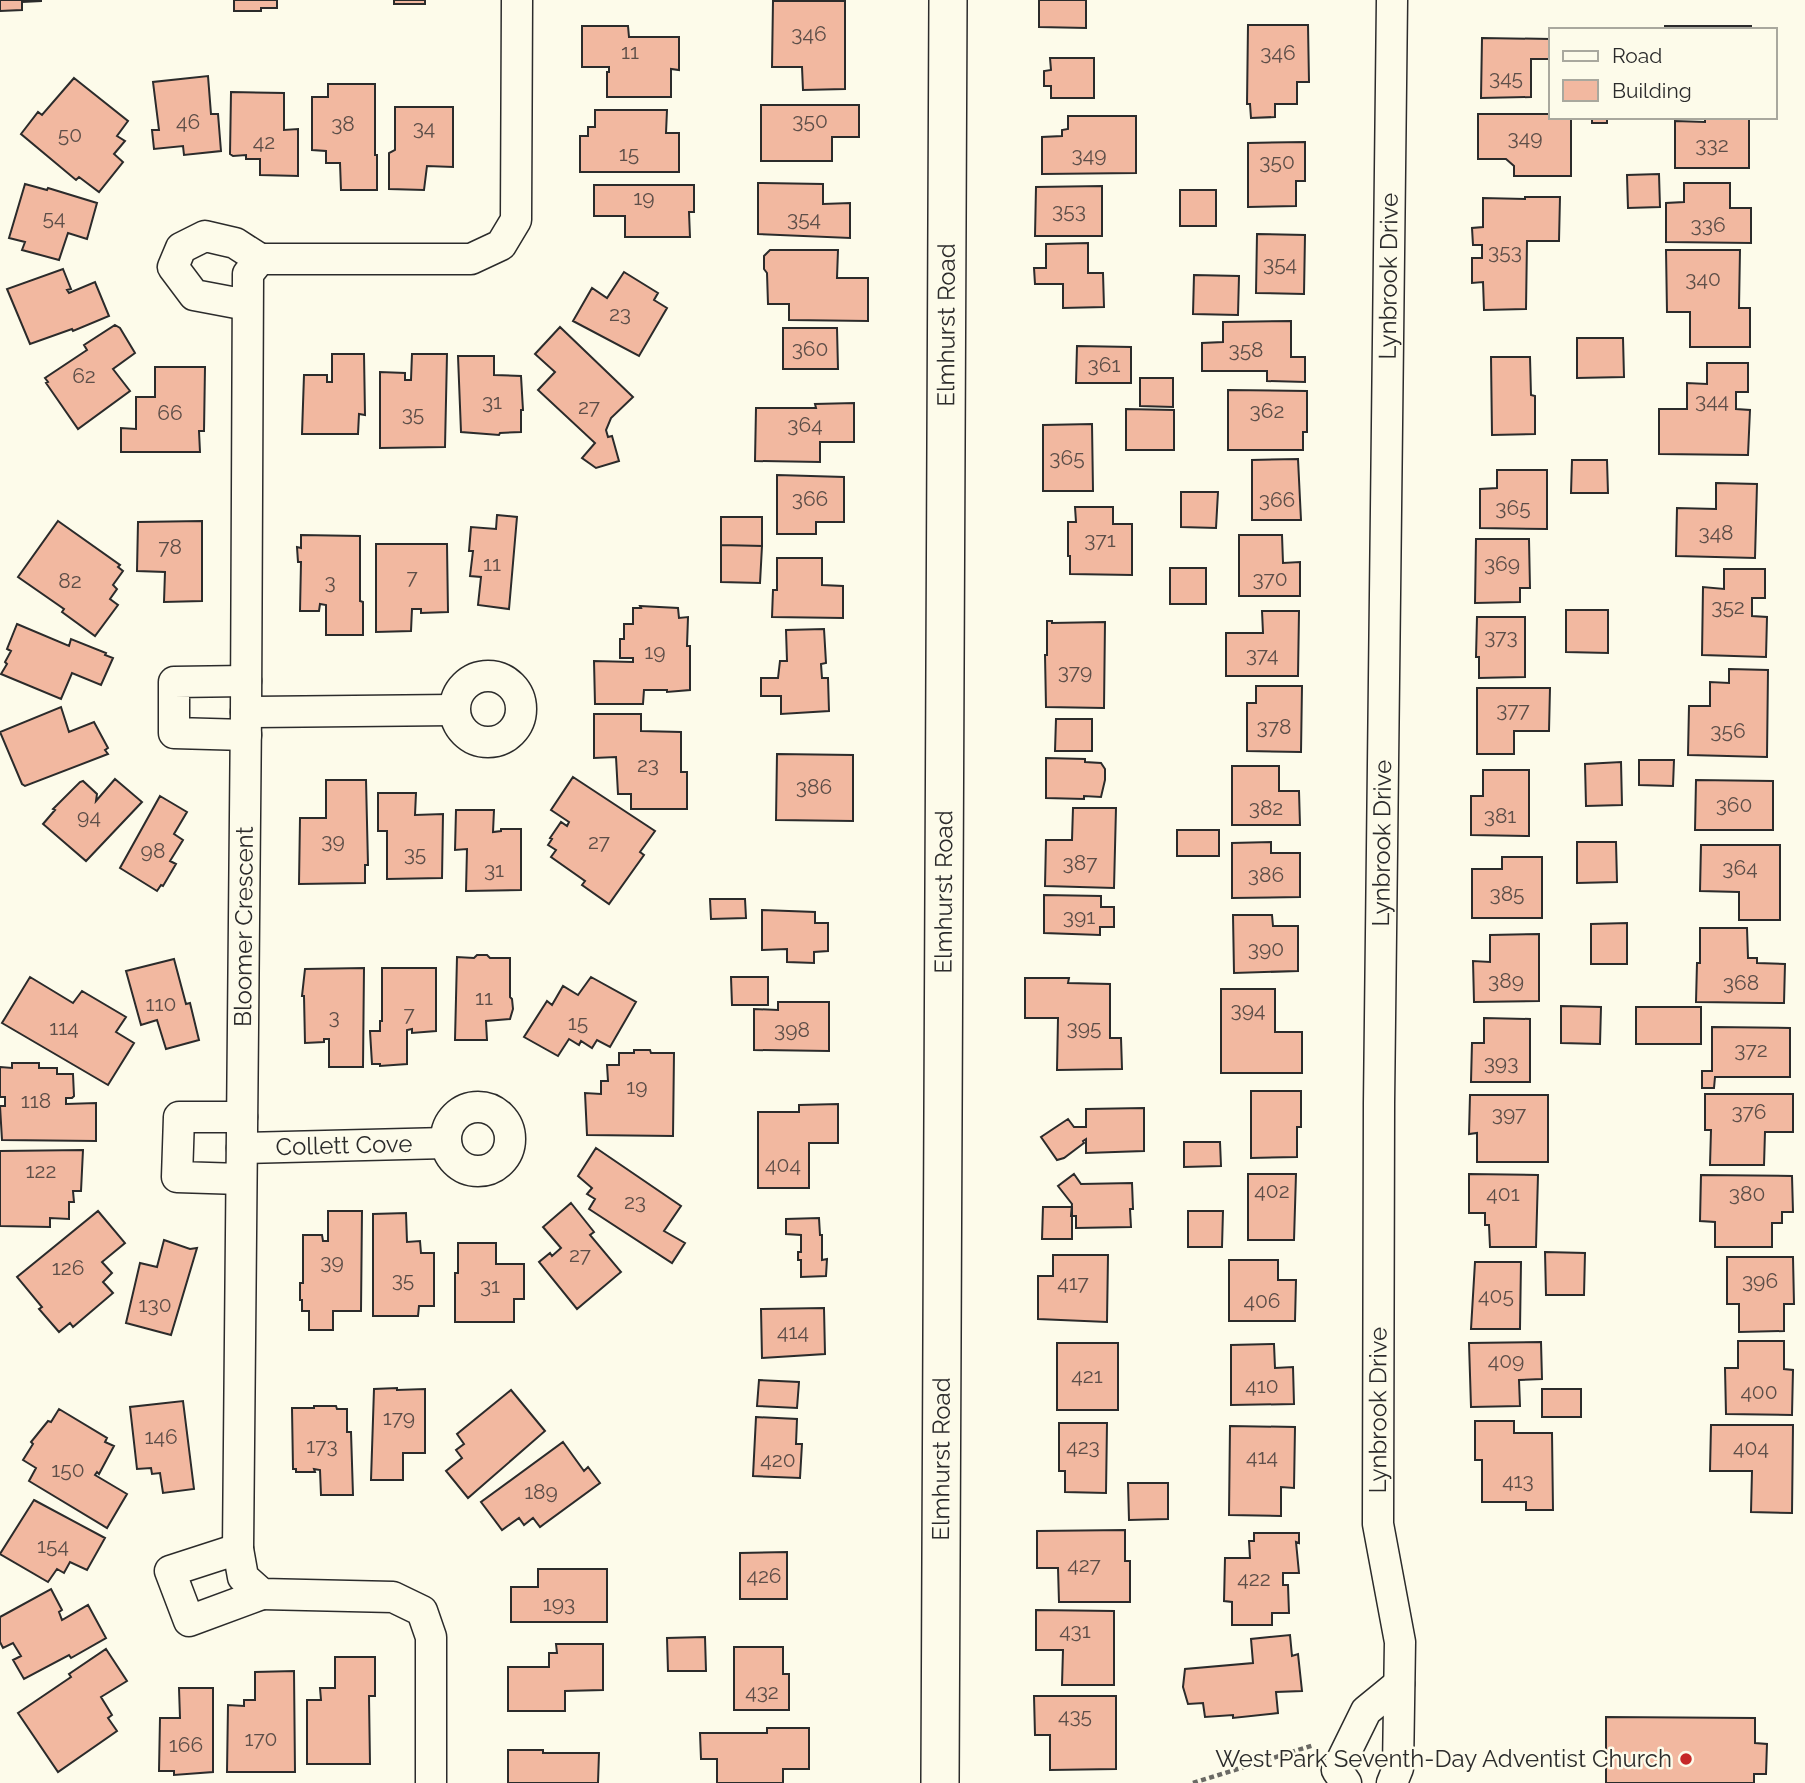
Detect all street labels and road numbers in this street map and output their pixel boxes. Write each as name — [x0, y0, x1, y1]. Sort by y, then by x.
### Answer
street label: Lynbrook Drive — [1373, 193, 1404, 360]
street label: Elmhurst Road — [931, 243, 961, 407]
street label: Lynbrook Drive — [1366, 760, 1397, 927]
street label: Elmhurst Road — [929, 810, 958, 974]
street label: Bloomer Crescent — [228, 826, 259, 1027]
street label: Collett Cove — [275, 1129, 413, 1161]
street label: Lynbrook Drive — [1363, 1327, 1392, 1494]
street label: Elmhurst Road — [926, 1377, 956, 1541]

